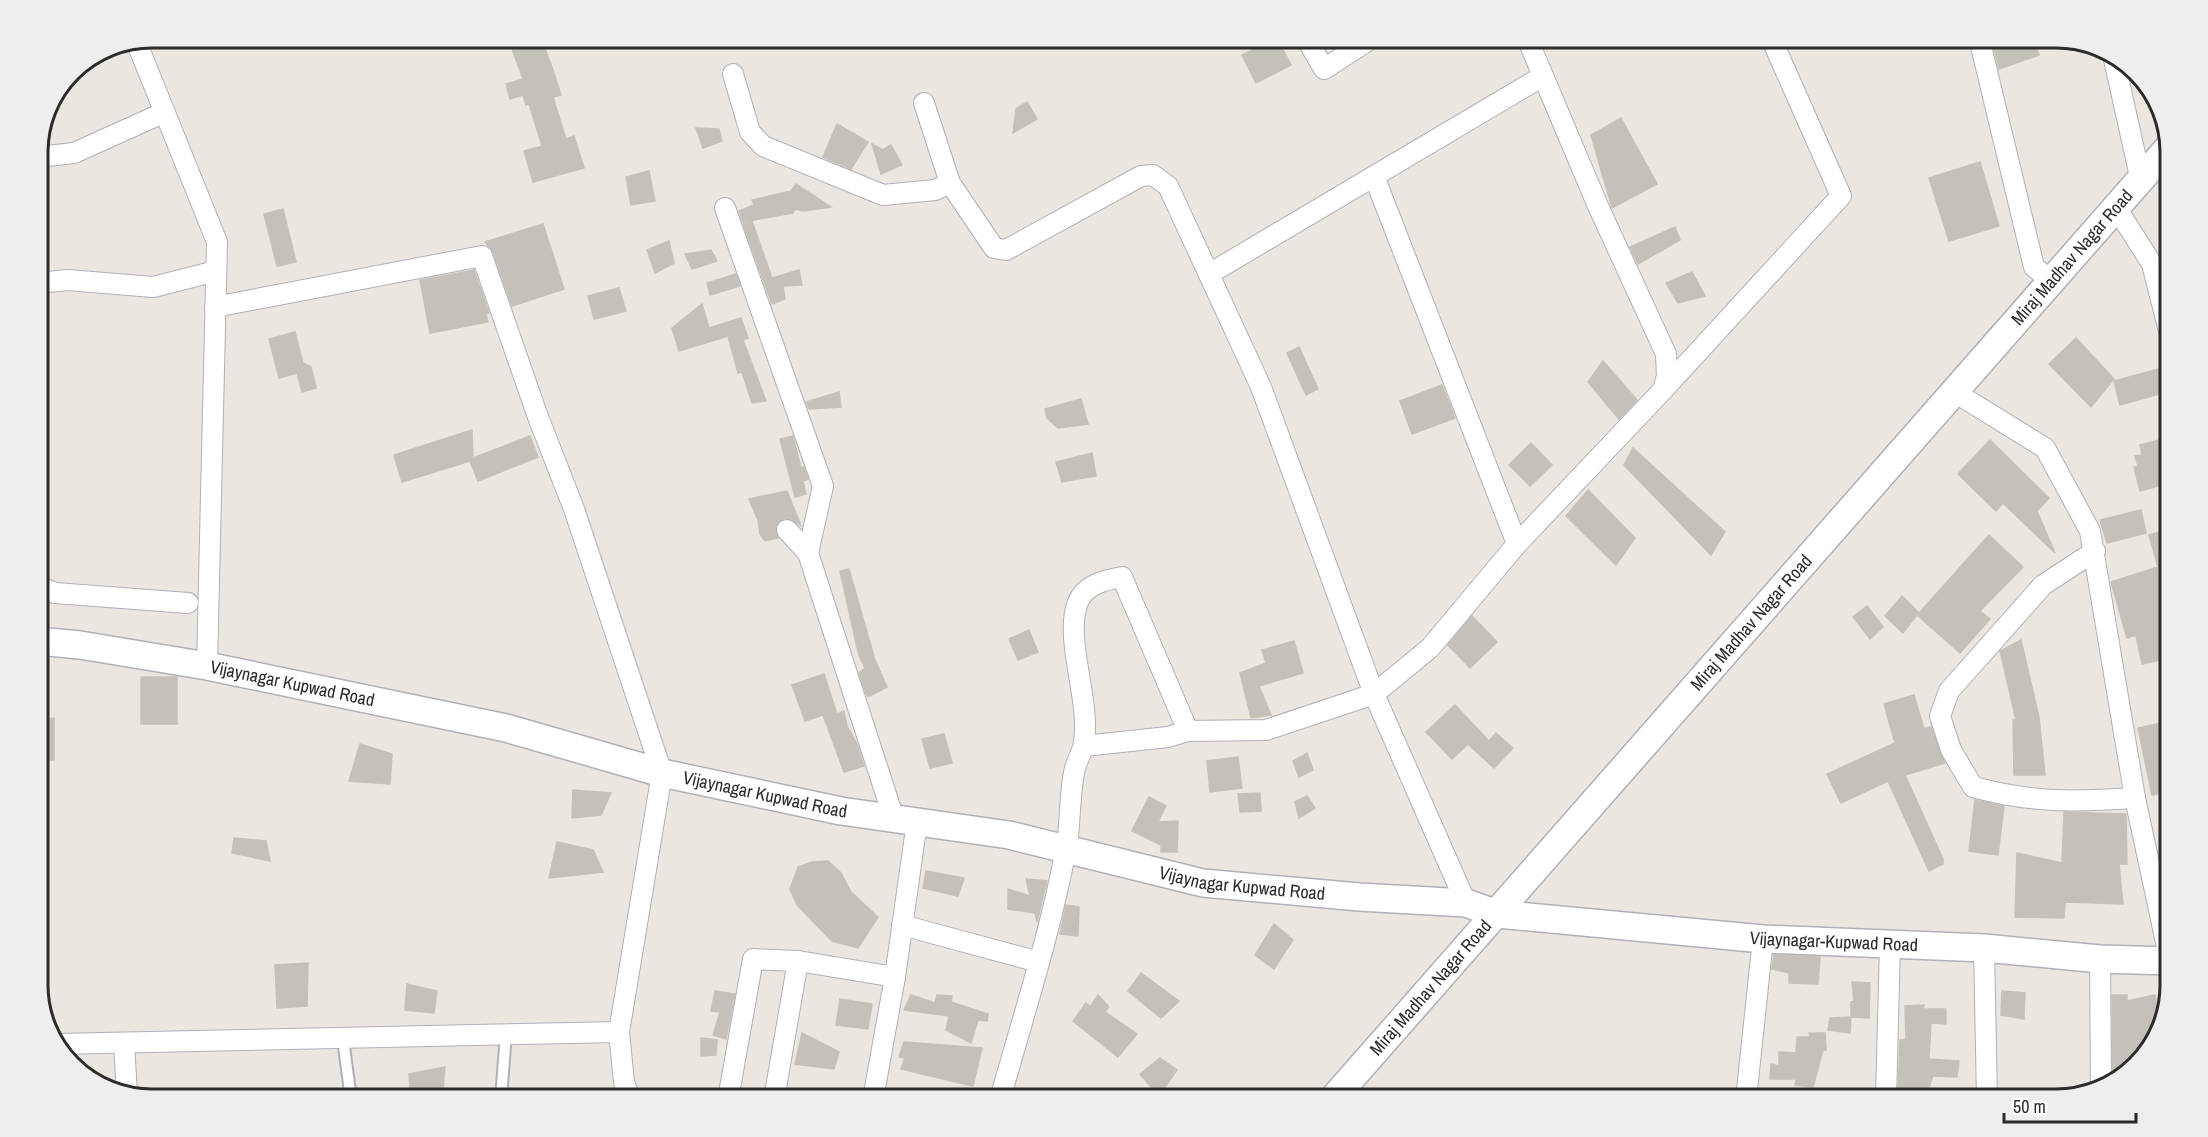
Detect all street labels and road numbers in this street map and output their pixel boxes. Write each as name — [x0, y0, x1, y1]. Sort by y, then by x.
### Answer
street label: Miraj Madhav Nagar Road — [2005, 184, 2138, 330]
street label: Miraj Madhav Nagar Road — [1684, 549, 1818, 696]
street label: Vijaynagar Kupwad Road — [208, 654, 377, 712]
street label: Vijaynagar Kupwad Road — [681, 765, 849, 824]
street label: Vijaynagar Kupwad Road — [1157, 860, 1326, 906]
street label: Miraj Madhav Nagar Road — [1364, 914, 1497, 1061]
street label: Vijaynagar-Kupwad Road — [1749, 925, 1918, 957]

